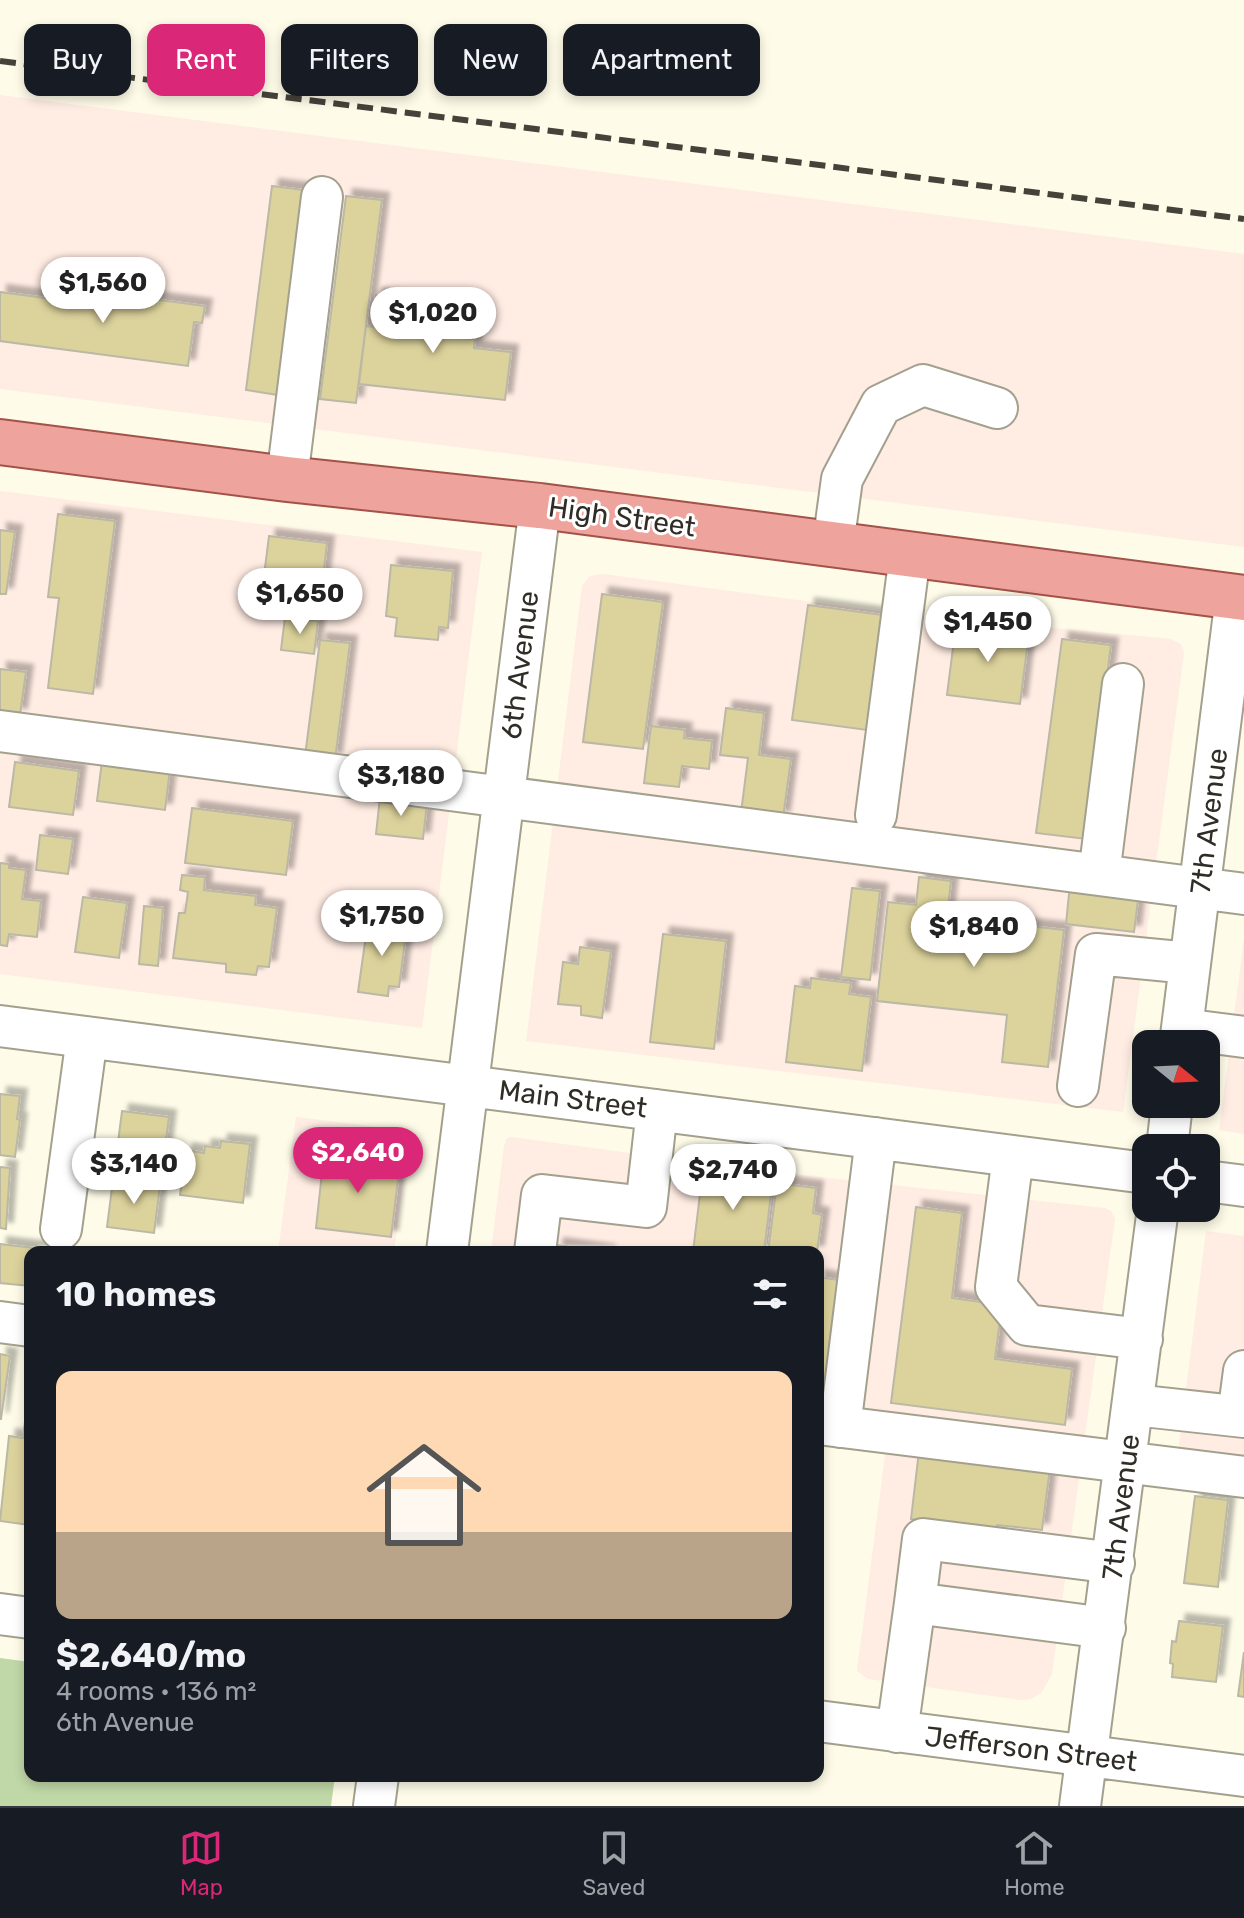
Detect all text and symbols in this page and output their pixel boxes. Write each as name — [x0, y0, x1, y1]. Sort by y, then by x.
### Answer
chip: Buy — [24, 24, 131, 96]
chip: Rent — [147, 24, 265, 96]
chip: Filters — [281, 24, 418, 96]
chip: New — [434, 24, 547, 96]
chip: Apartment — [563, 24, 760, 96]
pin: $1,560 — [38, 257, 168, 325]
text: $1,560 — [59, 267, 147, 298]
pin: $1,020 — [368, 287, 498, 355]
text: $1,020 — [388, 297, 478, 328]
street label: High Street — [546, 490, 698, 544]
pin: $1,650 — [235, 568, 365, 636]
text: $1,650 — [256, 578, 344, 609]
street label: 6th Avenue — [495, 589, 545, 741]
pin: $1,450 — [923, 596, 1053, 664]
text: $1,450 — [943, 606, 1033, 637]
street label: 7th Avenue — [1184, 746, 1234, 896]
pin: $3,180 — [336, 750, 466, 818]
text: $3,180 — [357, 760, 445, 791]
pin: $1,750 — [317, 890, 447, 958]
text: $1,750 — [339, 900, 425, 931]
pin: $1,840 — [909, 901, 1039, 969]
text: $1,840 — [929, 911, 1019, 942]
north arrow — [1132, 1030, 1220, 1118]
map controls — [1132, 1030, 1220, 1222]
street label: Main Street — [497, 1074, 649, 1124]
pin: $2,640 — [293, 1127, 423, 1195]
button: locate — [1132, 1134, 1220, 1222]
text: $2,640 — [311, 1137, 405, 1168]
pin: $3,140 — [69, 1138, 199, 1206]
pin: $2,740 — [668, 1144, 798, 1212]
text: $3,140 — [90, 1148, 178, 1179]
text: $2,740 — [688, 1154, 778, 1185]
icon: filters — [748, 1272, 792, 1316]
text: 10 homes — [56, 1274, 216, 1315]
icon: home — [352, 1423, 496, 1567]
street label: 7th Avenue — [1096, 1432, 1146, 1582]
text: $2,640/mo — [56, 1635, 246, 1676]
text: 4 rooms · 136 m² — [56, 1676, 256, 1707]
text: 6th Avenue — [56, 1707, 194, 1738]
street label: Jefferson Street — [923, 1720, 1139, 1778]
tab: Map — [179, 1826, 223, 1901]
tab: Saved — [582, 1826, 645, 1901]
tab: Home — [1004, 1826, 1064, 1901]

